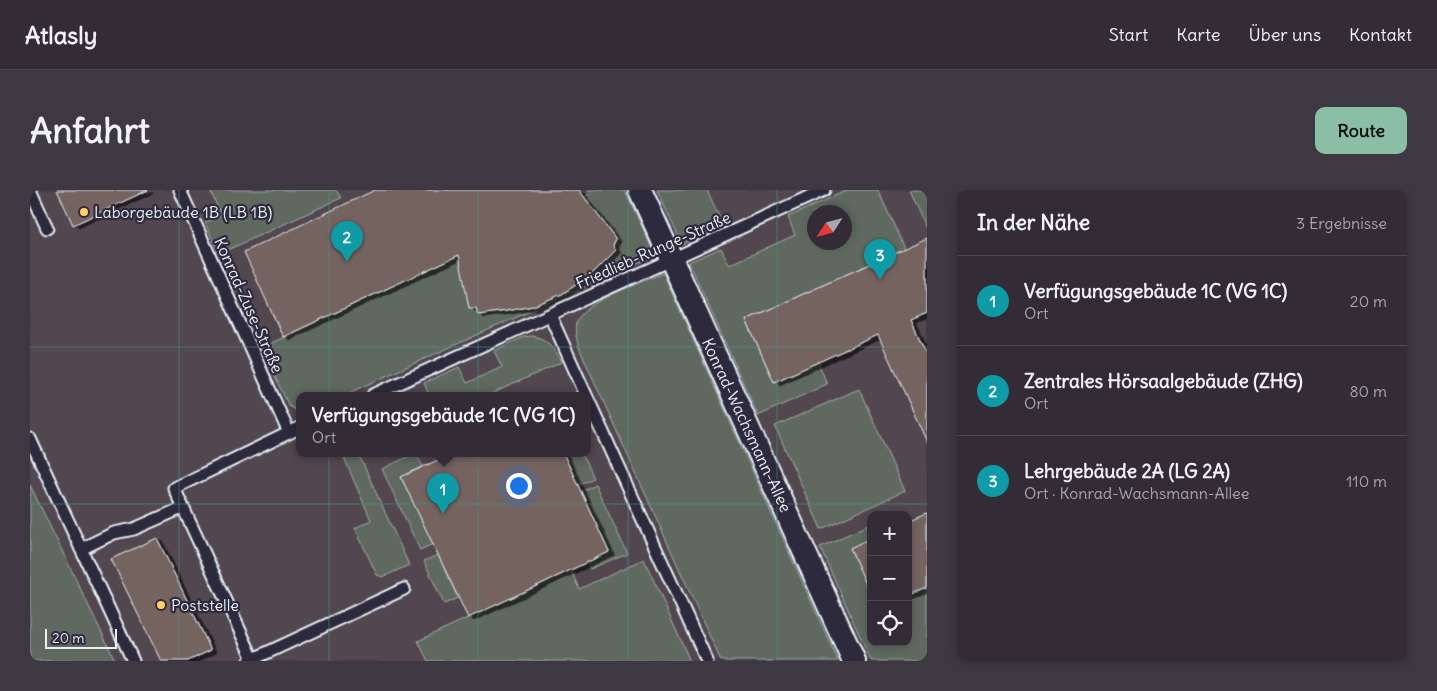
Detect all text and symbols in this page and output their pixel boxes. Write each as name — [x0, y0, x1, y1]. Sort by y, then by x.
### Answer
text: Atlasly — [25, 20, 97, 50]
text: Start — [1109, 23, 1148, 46]
text: Karte — [1176, 23, 1221, 46]
text: Über uns — [1249, 23, 1321, 46]
text: Kontakt — [1349, 23, 1412, 46]
button: Route — [1315, 107, 1407, 154]
text: Anfahrt — [30, 108, 150, 152]
place label: Laborgebäude 1B (LB 1B) — [94, 202, 272, 222]
north arrow — [807, 205, 852, 250]
marker: Laborgebäude 1B (LB 1B) — [78, 206, 90, 218]
street label: Friedlieb-Runge-Straße — [572, 207, 734, 293]
text: In der Nähe — [977, 209, 1090, 236]
text: 3 Ergebnisse — [1296, 213, 1387, 233]
pin: 2 — [331, 221, 363, 262]
street label: Konrad-Zuse-Straße — [210, 234, 288, 376]
pin: 3 — [864, 239, 896, 280]
text: Verfügungsgebäude 1C (VG 1C) — [1024, 279, 1287, 303]
text: 1 — [990, 291, 996, 311]
text: 20 m — [1350, 291, 1387, 311]
text: Ort — [1024, 303, 1048, 323]
street label: Konrad-Wachsmann-Allee — [698, 335, 796, 515]
text: Zentrales Hörsaalgebäude (ZHG) — [1024, 369, 1303, 393]
text: 2 — [989, 381, 997, 401]
text: 80 m — [1349, 381, 1387, 401]
popup — [296, 392, 591, 457]
text: Ort — [1024, 393, 1048, 413]
text: Verfügungsgebäude 1C (VG 1C) — [312, 403, 575, 427]
text: Ort — [312, 427, 336, 447]
text: Lehrgebäude 2A (LG 2A) — [1024, 459, 1230, 483]
text: 3 — [988, 471, 998, 491]
text: 110 m — [1346, 471, 1387, 491]
pin: 1 — [427, 473, 459, 514]
your location — [506, 473, 532, 499]
text: Ort · Konrad-Wachsmann-Allee — [1024, 483, 1249, 503]
map controls — [867, 511, 912, 646]
button: + — [867, 511, 912, 556]
button: − — [867, 556, 912, 601]
place label: Poststelle — [171, 595, 239, 615]
marker: Poststelle — [155, 599, 167, 611]
button: locate — [867, 601, 912, 646]
scale bar — [45, 626, 118, 649]
text: 20 m — [52, 629, 85, 647]

